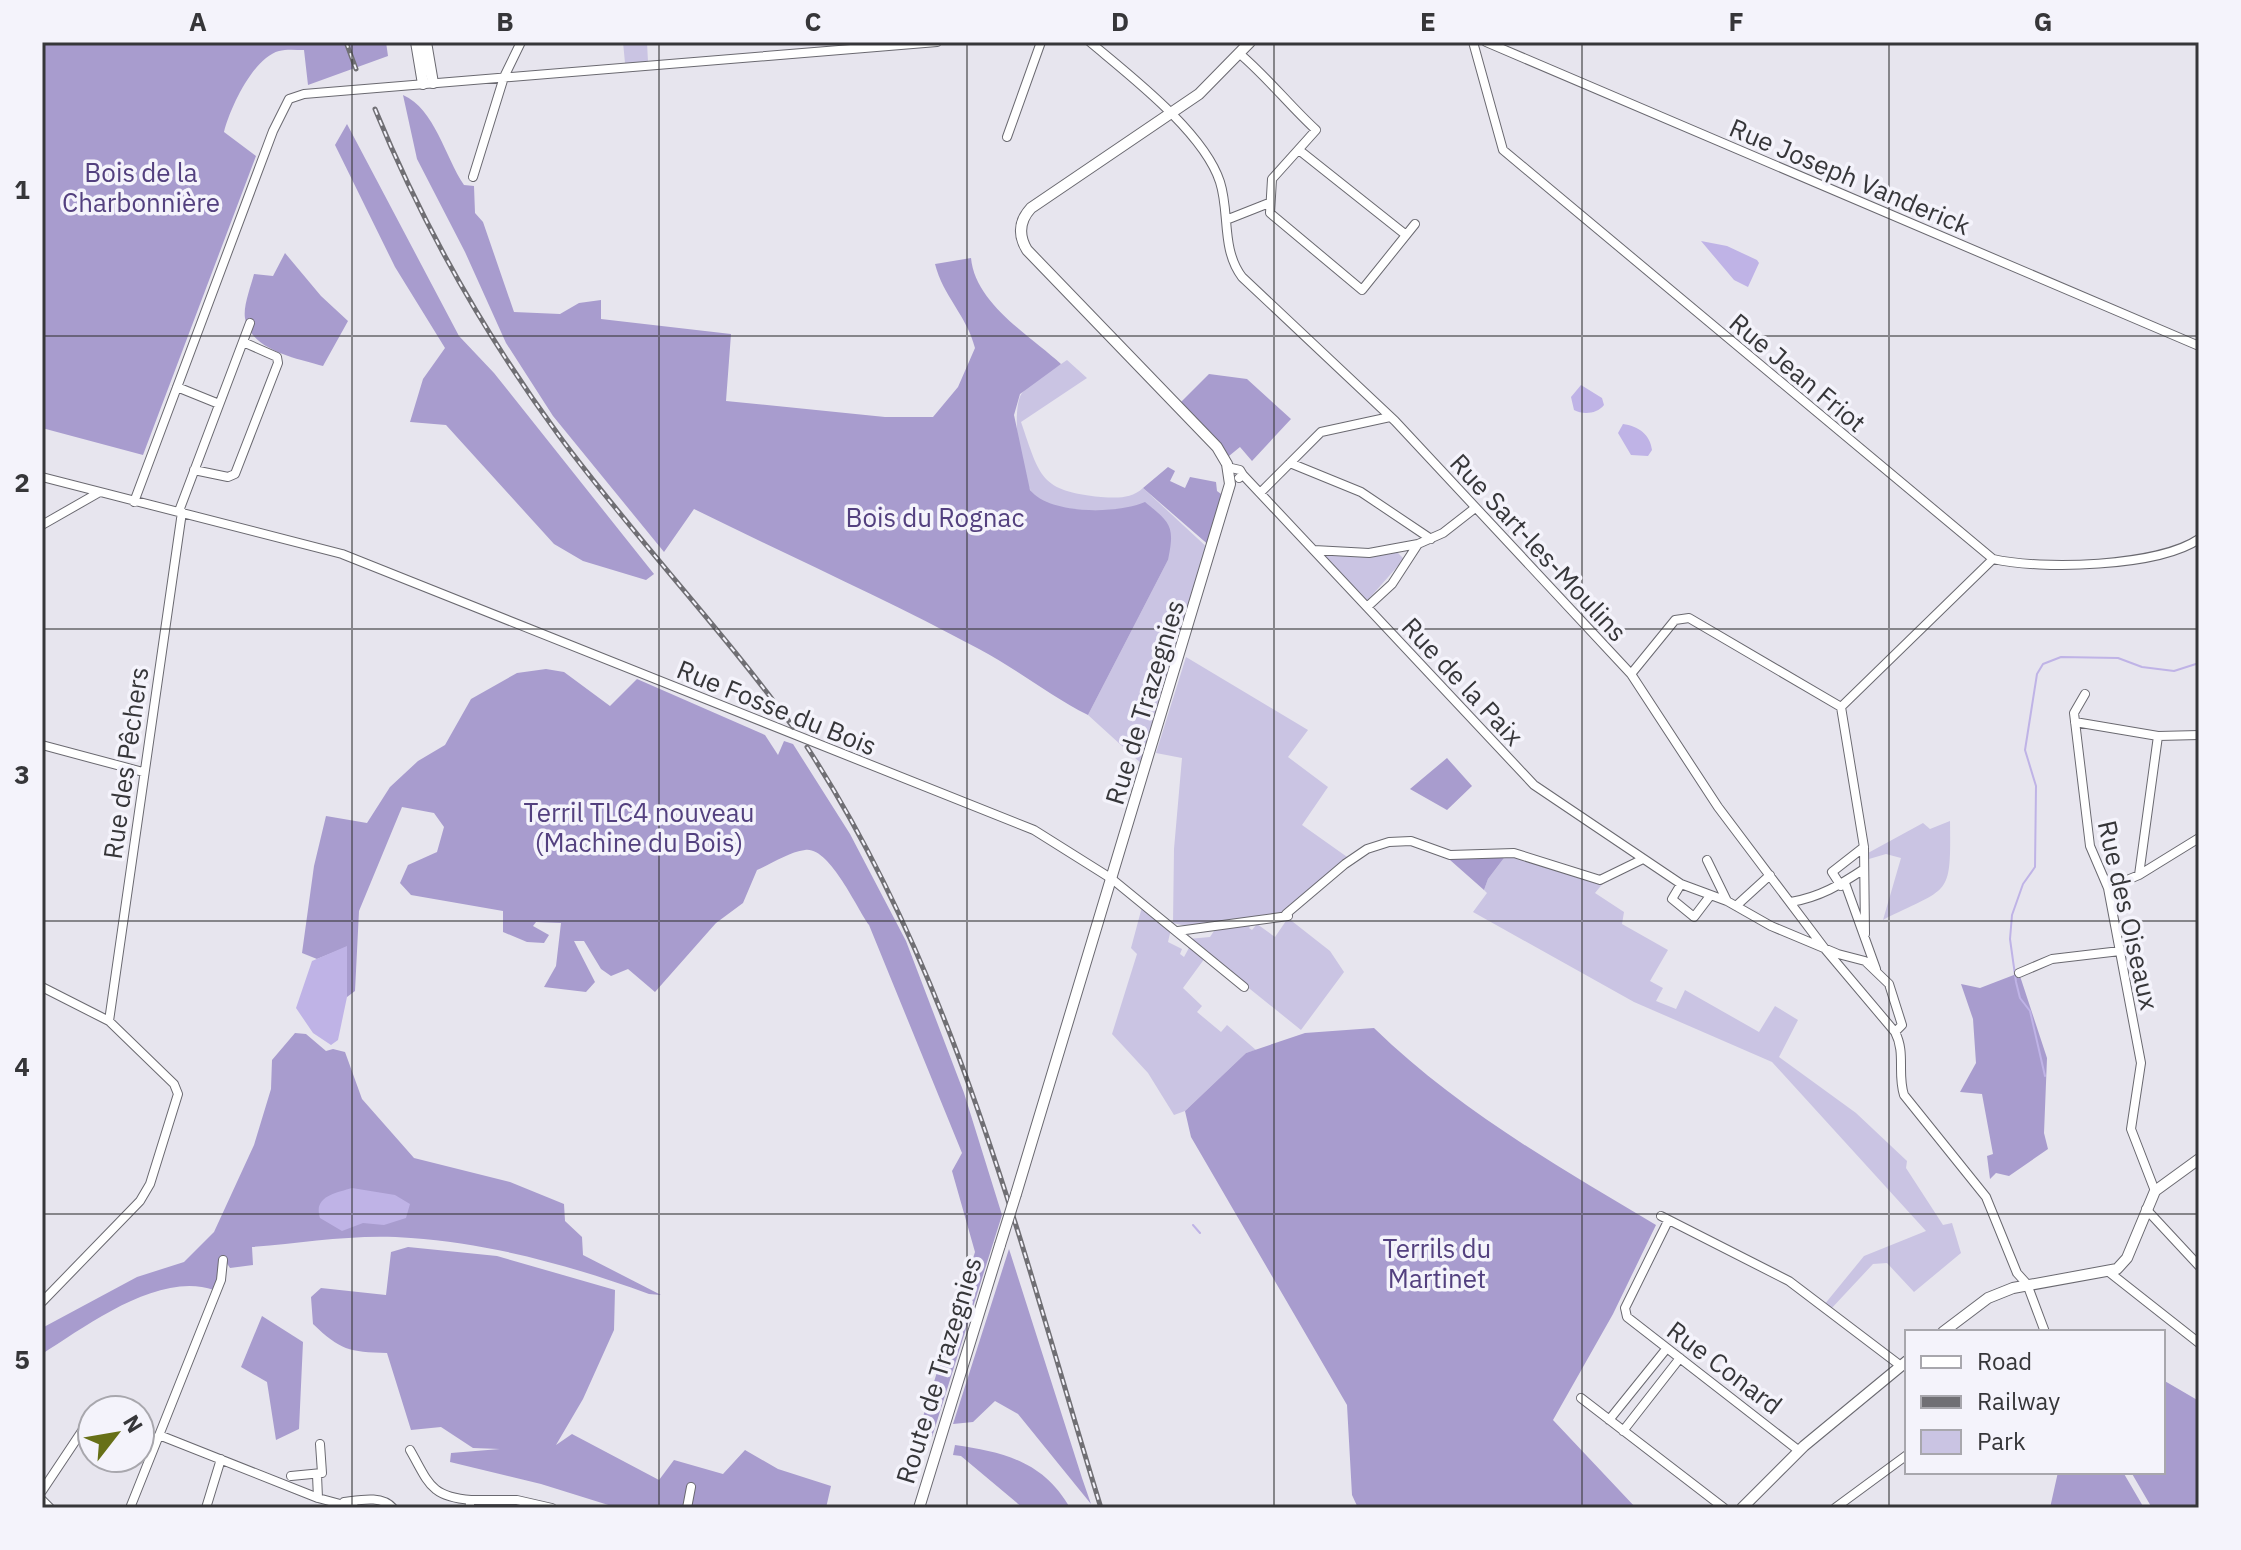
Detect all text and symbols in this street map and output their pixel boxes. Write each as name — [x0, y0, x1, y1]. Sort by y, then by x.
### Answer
text: A — [189, 4, 207, 38]
text: B — [496, 4, 514, 38]
text: C — [805, 4, 822, 38]
text: D — [1111, 4, 1129, 38]
text: E — [1420, 4, 1436, 38]
text: F — [1728, 4, 1744, 38]
text: G — [2034, 4, 2052, 38]
street label: Rue Joseph Vanderick — [1724, 110, 1976, 242]
park label: Bois de la Charbonnière — [62, 155, 220, 219]
text: 1 — [14, 172, 30, 206]
street label: Rue Jean Friot — [1723, 305, 1873, 439]
street label: Rue Sart-les-Moulins — [1443, 446, 1635, 648]
text: 2 — [14, 465, 30, 499]
park label: Bois du Rognac — [845, 500, 1025, 534]
street label: Rue de Trazegnies — [1097, 595, 1191, 809]
street label: Rue de la Paix — [1395, 610, 1531, 752]
street label: Rue Fosse du Bois — [672, 651, 882, 763]
street label: Rue des Pêchers — [95, 665, 155, 861]
text: 3 — [14, 757, 30, 791]
park label: Terril TLC4 nouveau (Machine du Bois) — [524, 795, 754, 859]
street label: Rue des Oiseaux — [2091, 817, 2167, 1013]
text: 4 — [14, 1049, 30, 1083]
park label: Terrils du Martinet — [1383, 1231, 1491, 1295]
street label: Route de Trazegnies — [887, 1252, 989, 1488]
street label: Rue Conard — [1661, 1313, 1789, 1421]
legend — [1905, 1330, 2165, 1474]
text: 5 — [14, 1342, 30, 1376]
text: Road — [1977, 1345, 2032, 1377]
text: Railway — [1977, 1385, 2060, 1417]
north arrow — [76, 1394, 156, 1474]
text: N — [117, 1409, 150, 1438]
text: Park — [1977, 1425, 2026, 1457]

